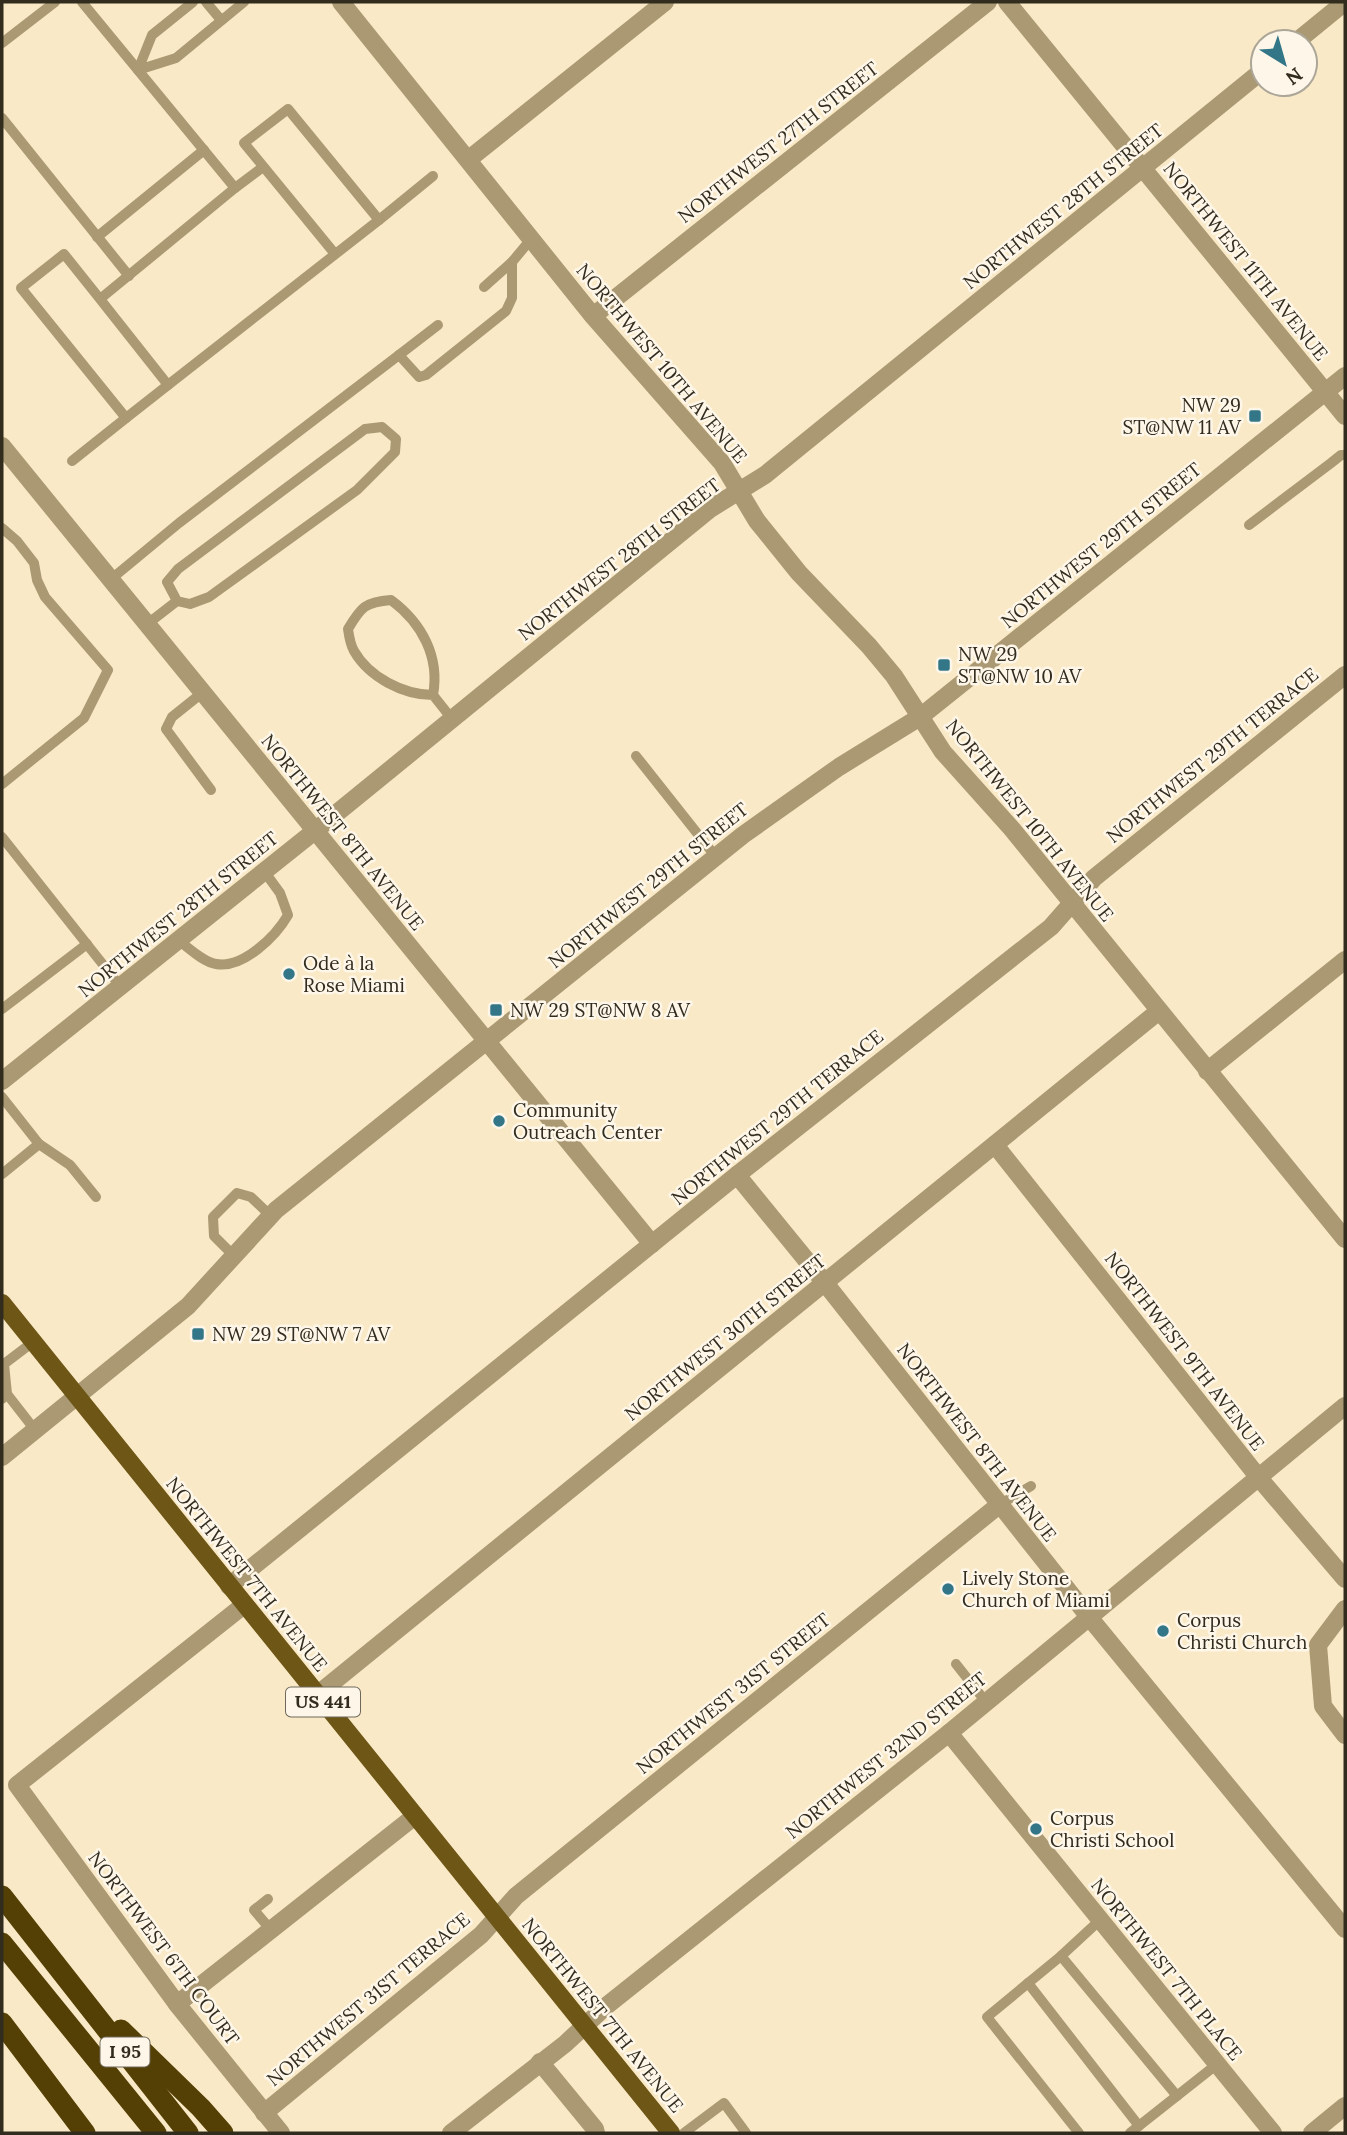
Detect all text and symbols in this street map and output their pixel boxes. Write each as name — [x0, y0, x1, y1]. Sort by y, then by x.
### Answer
north arrow — [1249, 28, 1319, 98]
street label: NORTHWEST 27TH STREET — [673, 56, 883, 228]
text: N — [1281, 63, 1307, 91]
street label: NORTHWEST 28TH STREET — [958, 118, 1168, 294]
street label: NORTHWEST 11TH AVENUE — [1158, 157, 1334, 365]
street label: NORTHWEST 10TH AVENUE — [571, 258, 753, 468]
place label: NW 29 ST@NW 11 AV — [1122, 393, 1242, 439]
marker: NW 29 ST@NW 11 AV — [1247, 408, 1263, 424]
street label: NORTHWEST 29TH STREET — [996, 457, 1206, 633]
street label: NORTHWEST 28TH STREET — [513, 472, 725, 646]
place label: NW 29 ST@NW 10 AV — [958, 642, 1082, 688]
marker: NW 29 ST@NW 10 AV — [936, 657, 952, 673]
street label: NORTHWEST 29TH TERRACE — [1101, 662, 1323, 848]
street label: NORTHWEST 10TH AVENUE — [941, 714, 1119, 926]
street label: NORTHWEST 8TH AVENUE — [256, 729, 430, 935]
street label: NORTHWEST 29TH STREET — [543, 797, 753, 973]
street label: NORTHWEST 28TH STREET — [73, 826, 283, 1002]
place label: Ode à la Rose Miami — [303, 951, 405, 997]
marker: Ode à la Rose Miami — [281, 966, 297, 982]
place label: NW 29 ST@NW 8 AV — [510, 998, 691, 1022]
marker: NW 29 ST@NW 8 AV — [488, 1002, 504, 1018]
street label: NORTHWEST 29TH TERRACE — [666, 1024, 888, 1210]
place label: Community Outreach Center — [513, 1098, 663, 1144]
marker: Community Outreach Center — [491, 1113, 507, 1129]
street label: NORTHWEST 9TH AVENUE — [1100, 1247, 1270, 1455]
street label: NORTHWEST 30TH STREET — [620, 1248, 830, 1426]
place label: NW 29 ST@NW 7 AV — [212, 1322, 391, 1346]
marker: NW 29 ST@NW 7 AV — [190, 1326, 206, 1342]
street label: NORTHWEST 8TH AVENUE — [892, 1338, 1062, 1546]
street label: NORTHWEST 7TH AVENUE — [161, 1472, 333, 1676]
place label: Lively Stone Church of Miami — [962, 1566, 1110, 1612]
marker: Lively Stone Church of Miami — [940, 1581, 956, 1597]
street label: NORTHWEST 31ST STREET — [631, 1607, 835, 1779]
place label: Corpus Christi Church — [1177, 1608, 1307, 1654]
marker: Corpus Christi Church — [1155, 1623, 1171, 1639]
street label: NORTHWEST 32ND STREET — [781, 1666, 991, 1844]
road number: US 441 — [286, 1688, 360, 1716]
place label: Corpus Christi School — [1050, 1806, 1174, 1852]
marker: Corpus Christi School — [1028, 1821, 1044, 1837]
street label: NORTHWEST 6TH COURT — [83, 1846, 245, 2050]
street label: NORTHWEST 7TH PLACE — [1086, 1873, 1248, 2065]
street label: NORTHWEST 31ST TERRACE — [261, 1907, 475, 2091]
street label: NORTHWEST 7TH AVENUE — [517, 1913, 689, 2117]
road number: I 95 — [100, 2038, 150, 2066]

